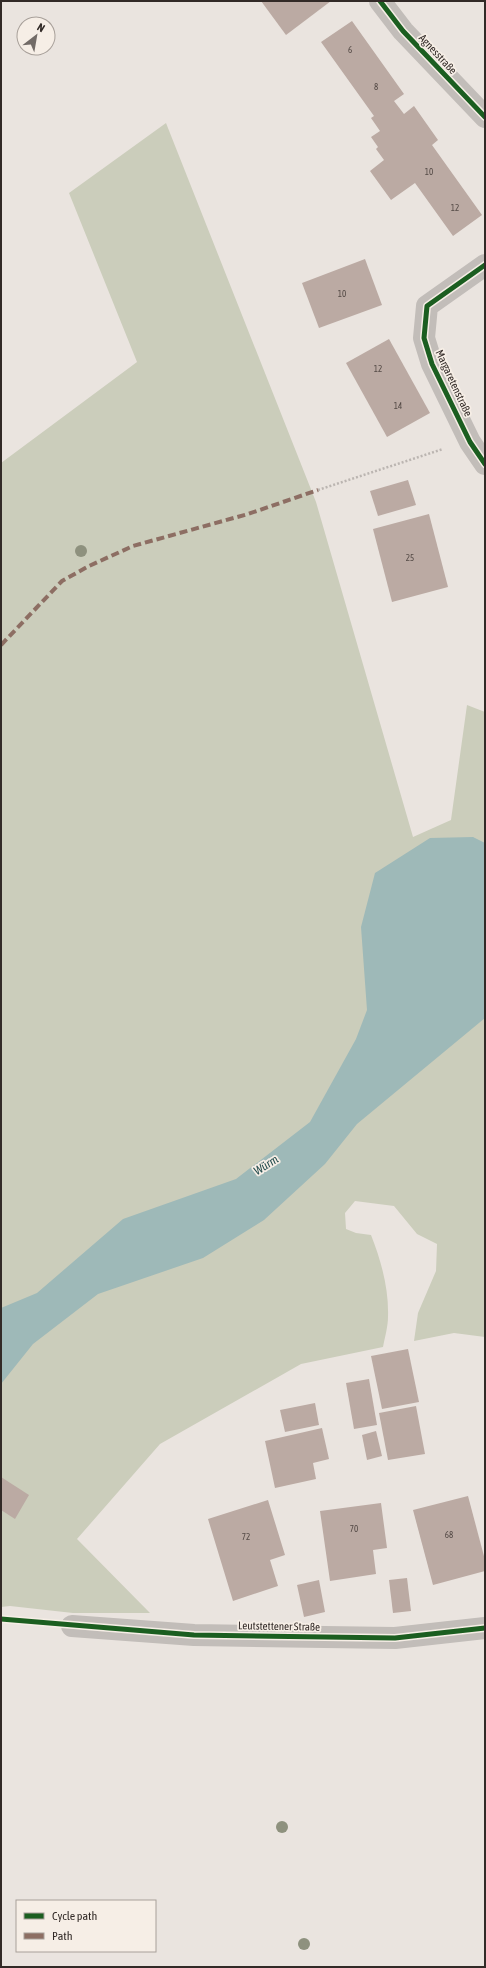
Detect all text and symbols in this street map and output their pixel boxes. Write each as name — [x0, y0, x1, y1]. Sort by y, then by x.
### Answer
north arrow — [16, 16, 56, 56]
text: N — [35, 21, 47, 34]
street label: Agnesstraße — [417, 32, 459, 76]
house number: 6 — [348, 45, 352, 55]
house number: 8 — [374, 82, 378, 92]
house number: 10 — [425, 167, 433, 177]
house number: 12 — [451, 203, 459, 213]
house number: 10 — [338, 289, 346, 299]
street label: Margaretenstraße — [433, 348, 475, 418]
house number: 12 — [374, 364, 382, 374]
house number: 14 — [394, 401, 402, 411]
house number: 25 — [406, 553, 414, 563]
water label: Würm — [251, 1152, 281, 1178]
house number: 70 — [350, 1524, 358, 1534]
house number: 68 — [445, 1530, 453, 1540]
house number: 72 — [242, 1532, 250, 1542]
street label: Leutstettener Straße — [238, 1619, 320, 1633]
legend — [16, 1900, 156, 1952]
text: Cycle path — [52, 1909, 97, 1923]
text: Path — [52, 1929, 73, 1943]

